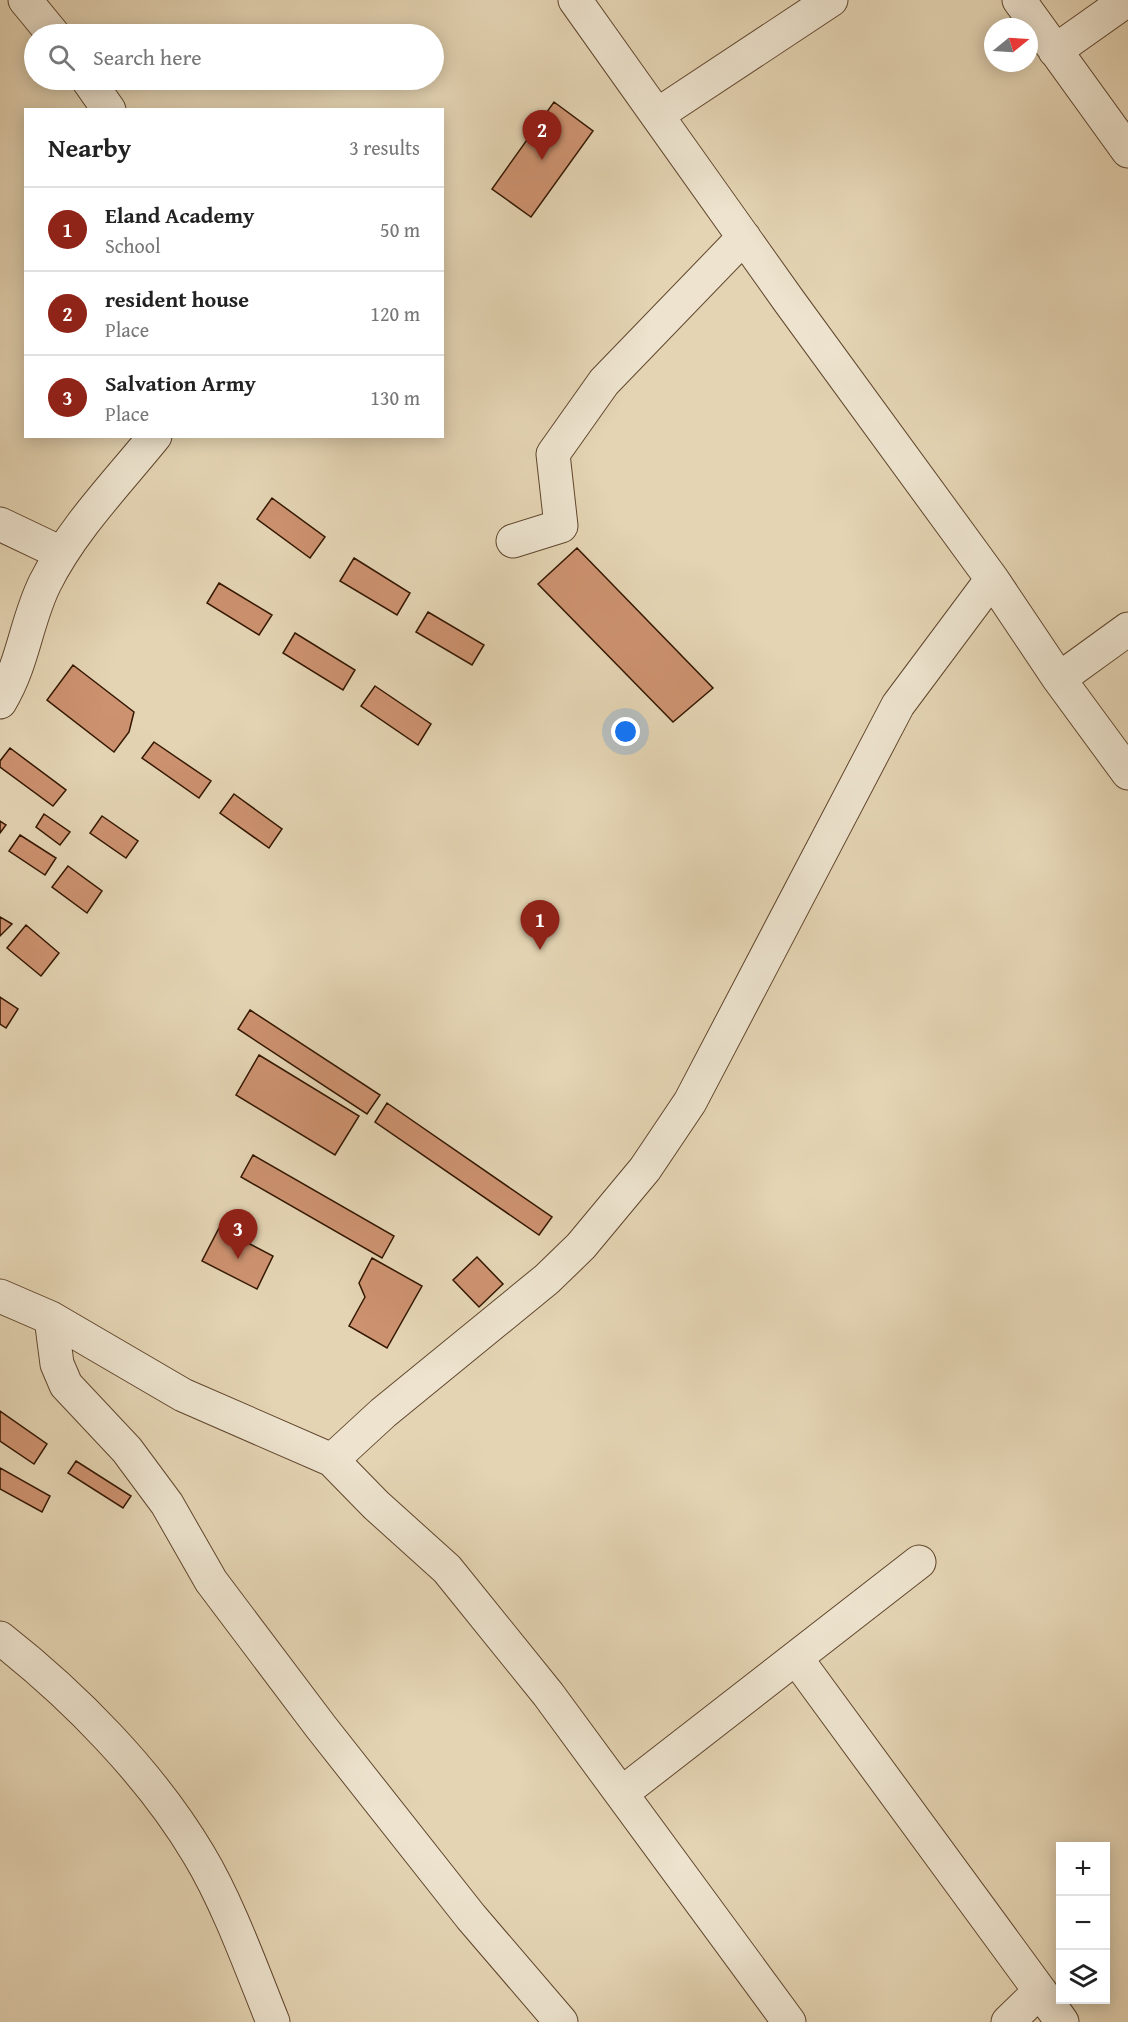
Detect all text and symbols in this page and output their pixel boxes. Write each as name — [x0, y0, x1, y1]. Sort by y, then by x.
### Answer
north arrow — [984, 18, 1038, 72]
search box — [24, 24, 444, 90]
icon: search — [45, 41, 78, 74]
text: Search here — [93, 41, 202, 73]
pin: 2 — [522, 110, 562, 160]
text: Nearby — [48, 128, 131, 167]
text: 3 results — [349, 133, 420, 162]
text: Eland Academy — [105, 199, 254, 231]
text: 1 — [62, 215, 73, 244]
text: 50 m — [380, 215, 420, 244]
text: School — [105, 231, 161, 260]
text: resident house — [105, 283, 249, 315]
text: 2 — [62, 299, 73, 328]
text: 120 m — [370, 299, 420, 328]
text: Place — [105, 315, 149, 344]
text: Salvation Army — [105, 367, 256, 399]
text: 3 — [62, 383, 73, 412]
text: 130 m — [370, 383, 420, 412]
text: Place — [105, 399, 149, 428]
your location — [611, 717, 640, 746]
pin: 1 — [520, 900, 560, 950]
pin: 3 — [218, 1210, 258, 1259]
map controls — [1056, 1842, 1110, 2004]
button: + — [1056, 1842, 1110, 1896]
button: − — [1056, 1896, 1110, 1950]
button: layers — [1056, 1950, 1110, 2004]

